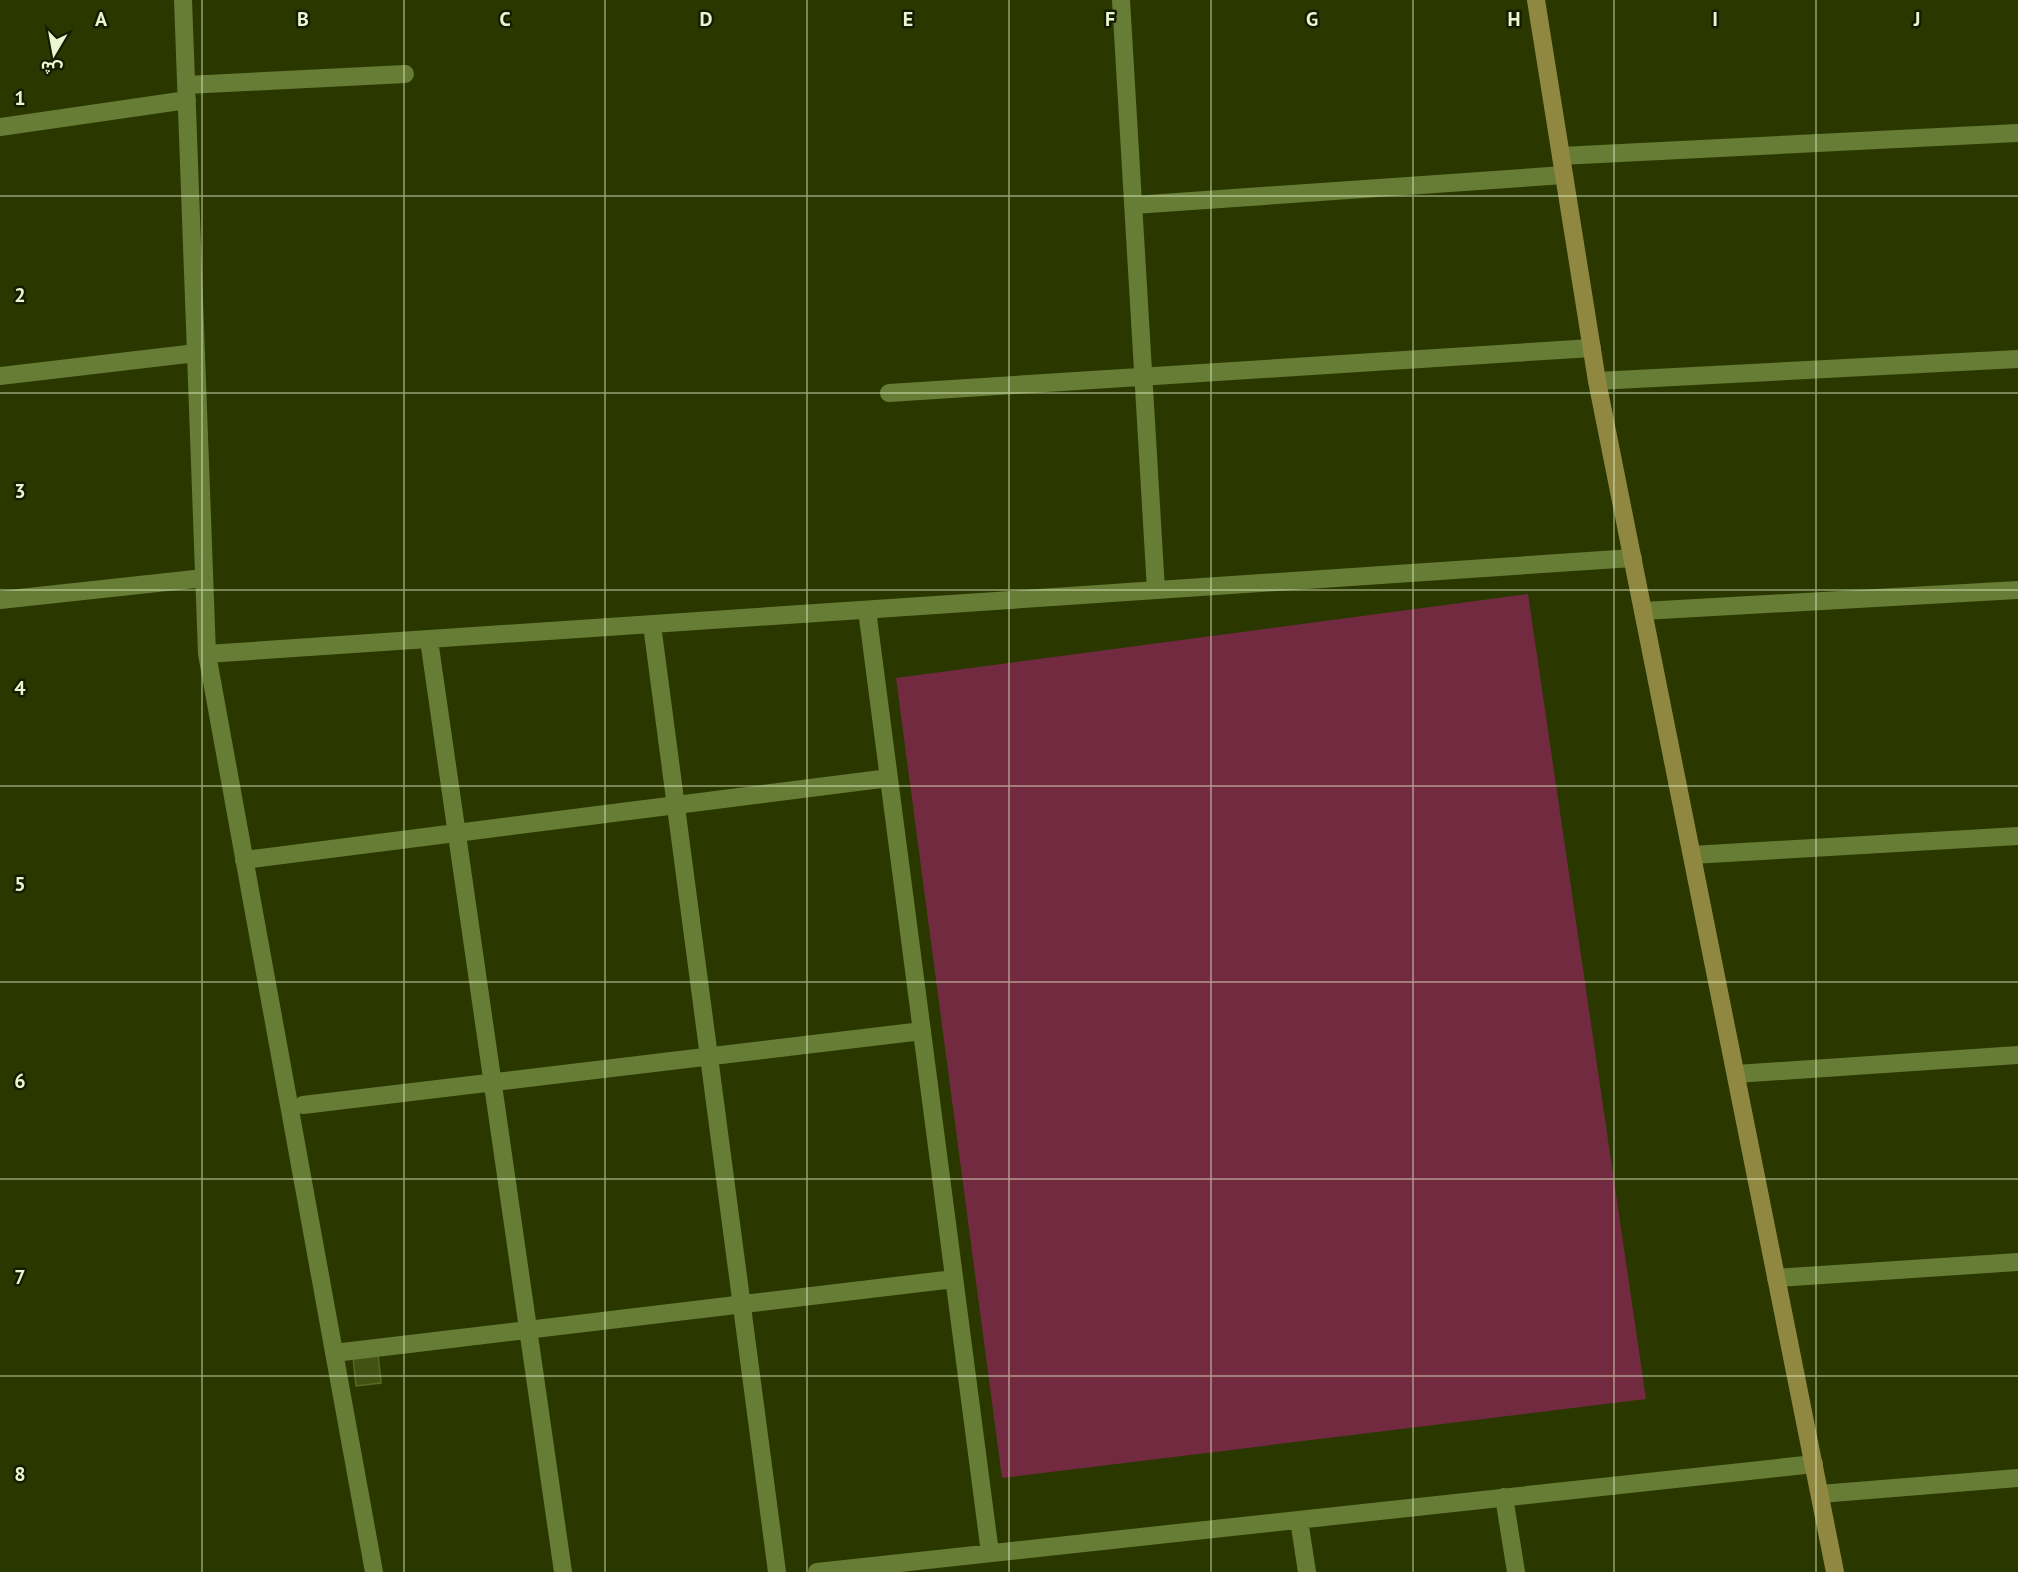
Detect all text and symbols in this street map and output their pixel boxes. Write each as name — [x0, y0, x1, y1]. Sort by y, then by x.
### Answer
text: A — [95, 6, 108, 32]
text: B — [297, 6, 309, 32]
text: C — [499, 6, 511, 32]
text: D — [700, 6, 713, 32]
text: E — [903, 6, 913, 32]
text: F — [1105, 6, 1115, 32]
text: G — [1306, 6, 1318, 32]
text: H — [1507, 6, 1521, 32]
text: I — [1712, 6, 1718, 32]
text: J — [1913, 6, 1920, 32]
north arrow — [24, 24, 84, 84]
text: ش — [39, 57, 64, 81]
text: 1 — [14, 85, 26, 111]
text: 2 — [14, 282, 26, 308]
text: 3 — [14, 478, 26, 504]
text: 4 — [14, 675, 26, 701]
text: 5 — [14, 871, 26, 897]
text: 6 — [14, 1068, 26, 1094]
text: 7 — [14, 1264, 26, 1290]
text: 8 — [14, 1461, 26, 1487]

